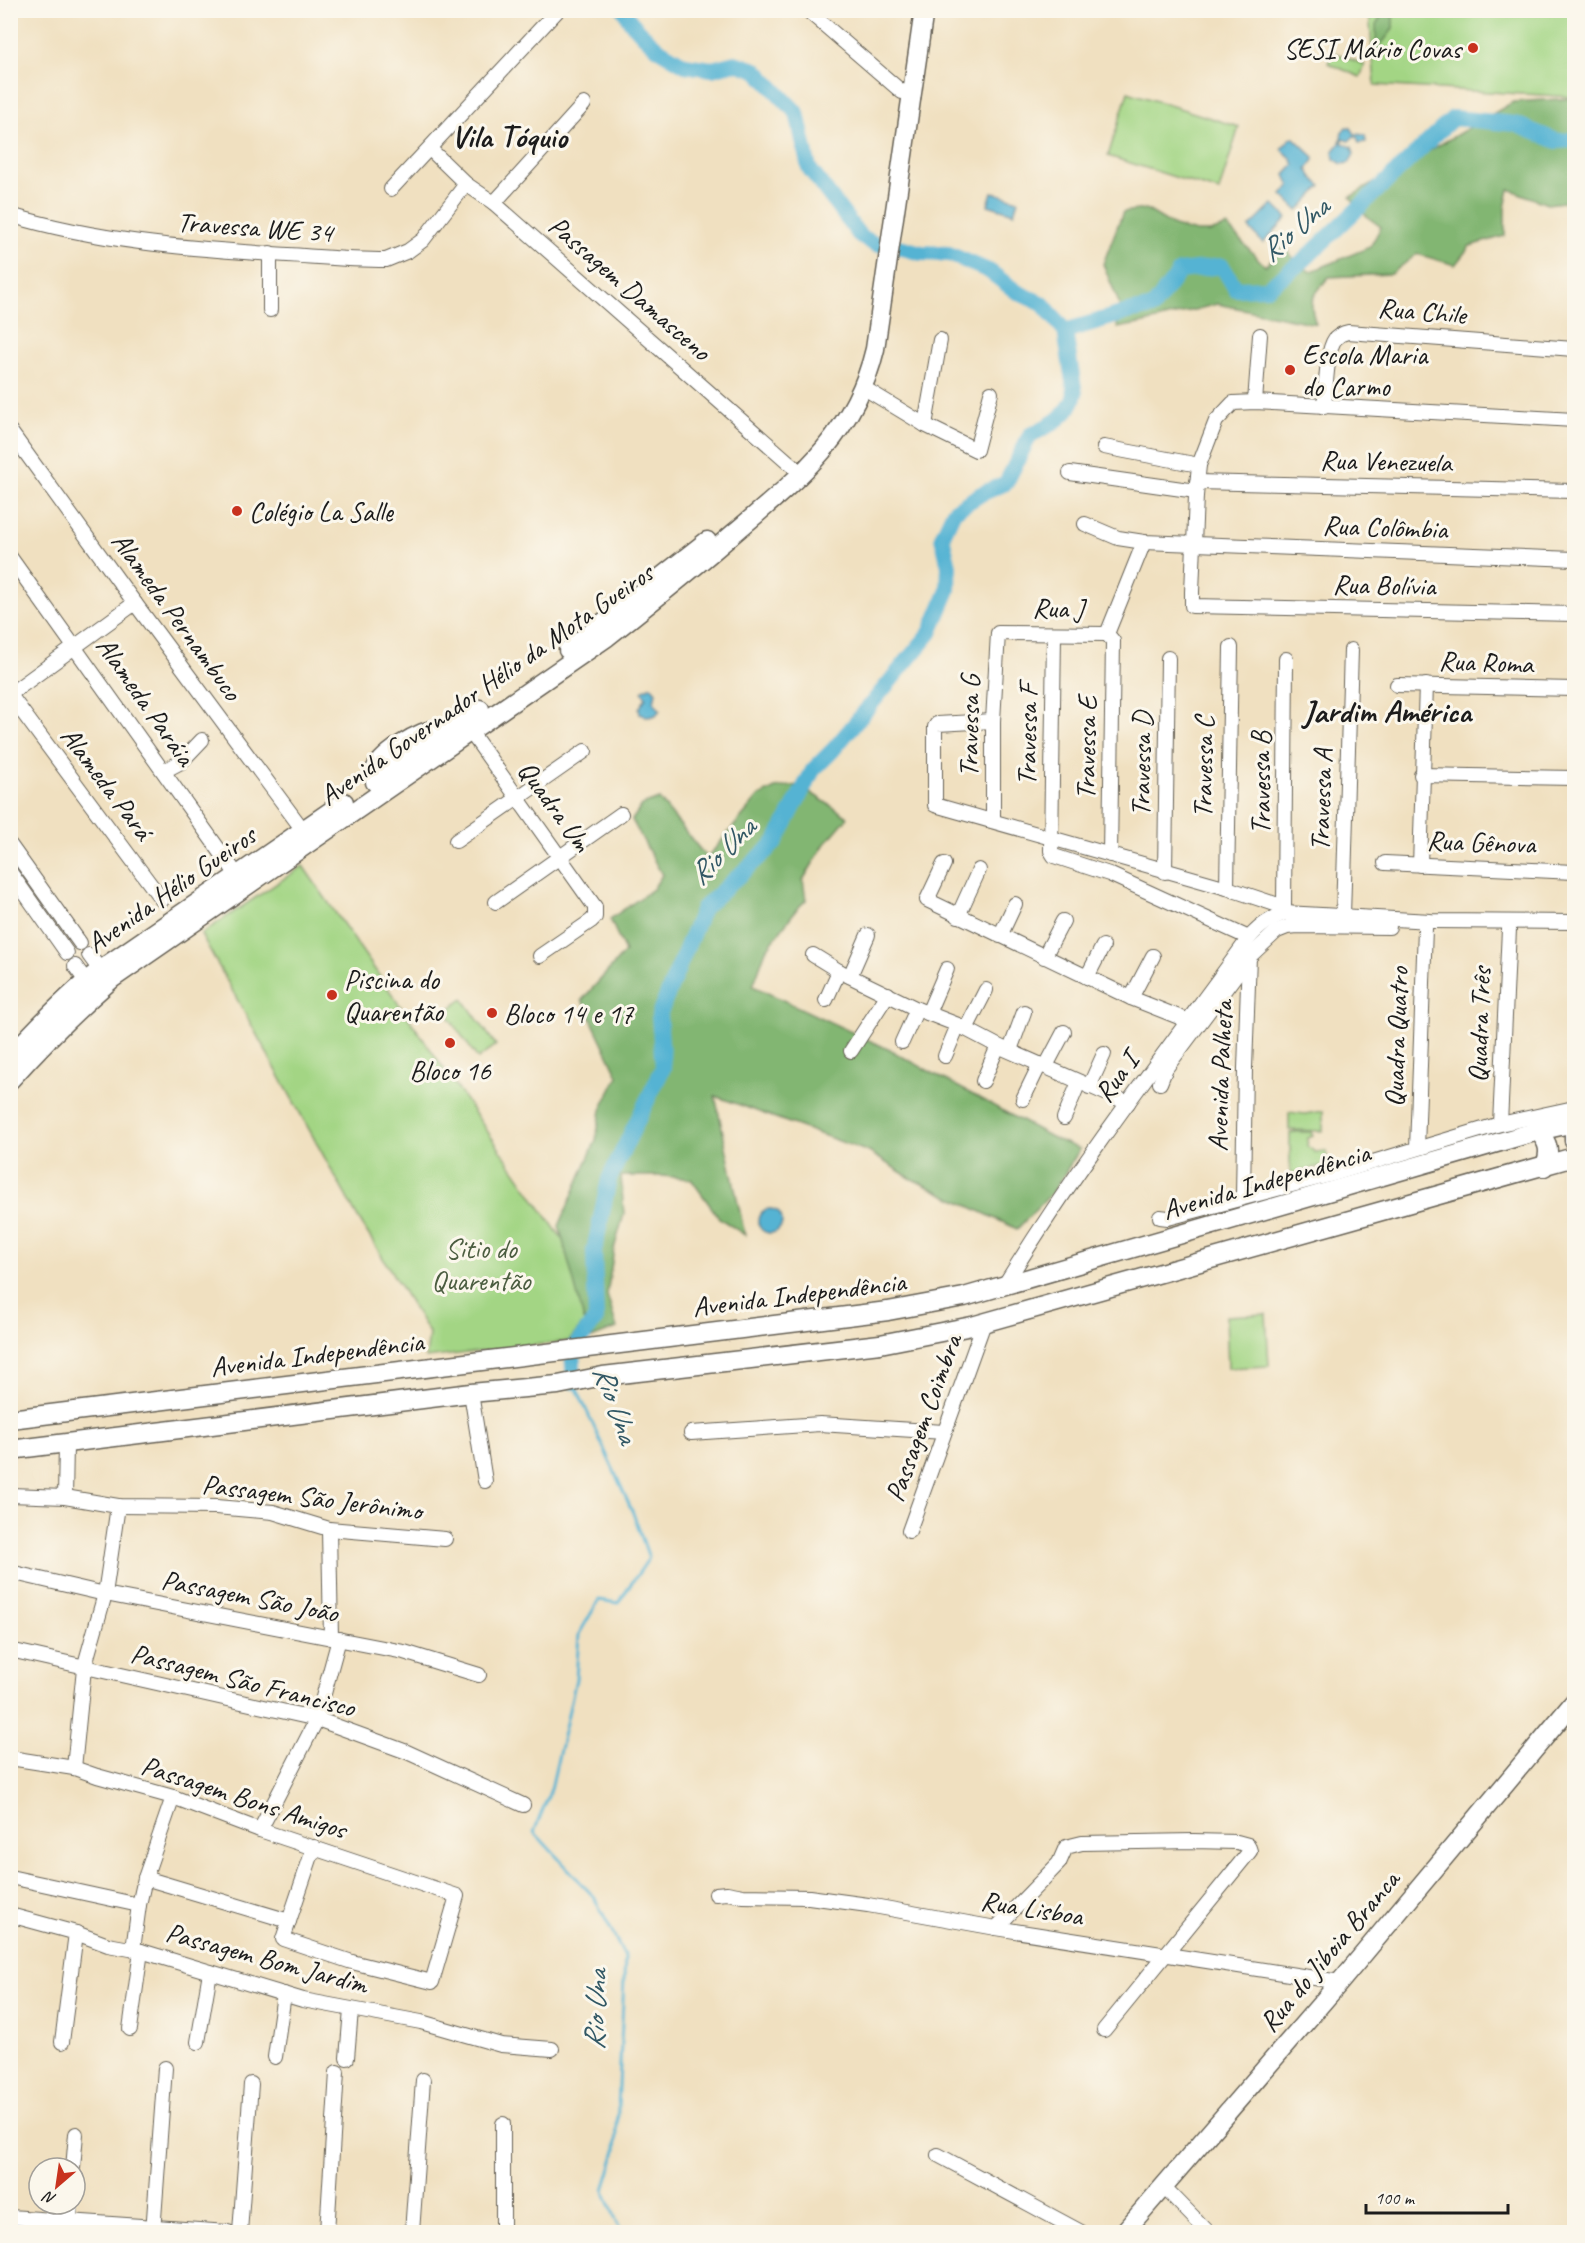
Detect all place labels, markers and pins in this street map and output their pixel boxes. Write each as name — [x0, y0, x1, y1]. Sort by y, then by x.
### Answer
place label: SESI Mário Covas — [1283, 31, 1463, 66]
marker: SESI Mário Covas — [1466, 41, 1480, 55]
place label: Escola Maria do Carmo — [1302, 337, 1429, 404]
marker: Escola Maria do Carmo — [1283, 363, 1297, 377]
place label: Colégio La Salle — [249, 494, 395, 529]
marker: Colégio La Salle — [230, 504, 244, 518]
place label: Piscina do Quarentão — [344, 962, 445, 1029]
marker: Piscina do Quarentão — [325, 988, 339, 1002]
place label: Bloco 14 e 17 — [504, 996, 634, 1031]
marker: Bloco 14 e 17 — [485, 1006, 499, 1020]
marker: Bloco 16 — [443, 1036, 457, 1050]
place label: Bloco 16 — [409, 1053, 492, 1088]

